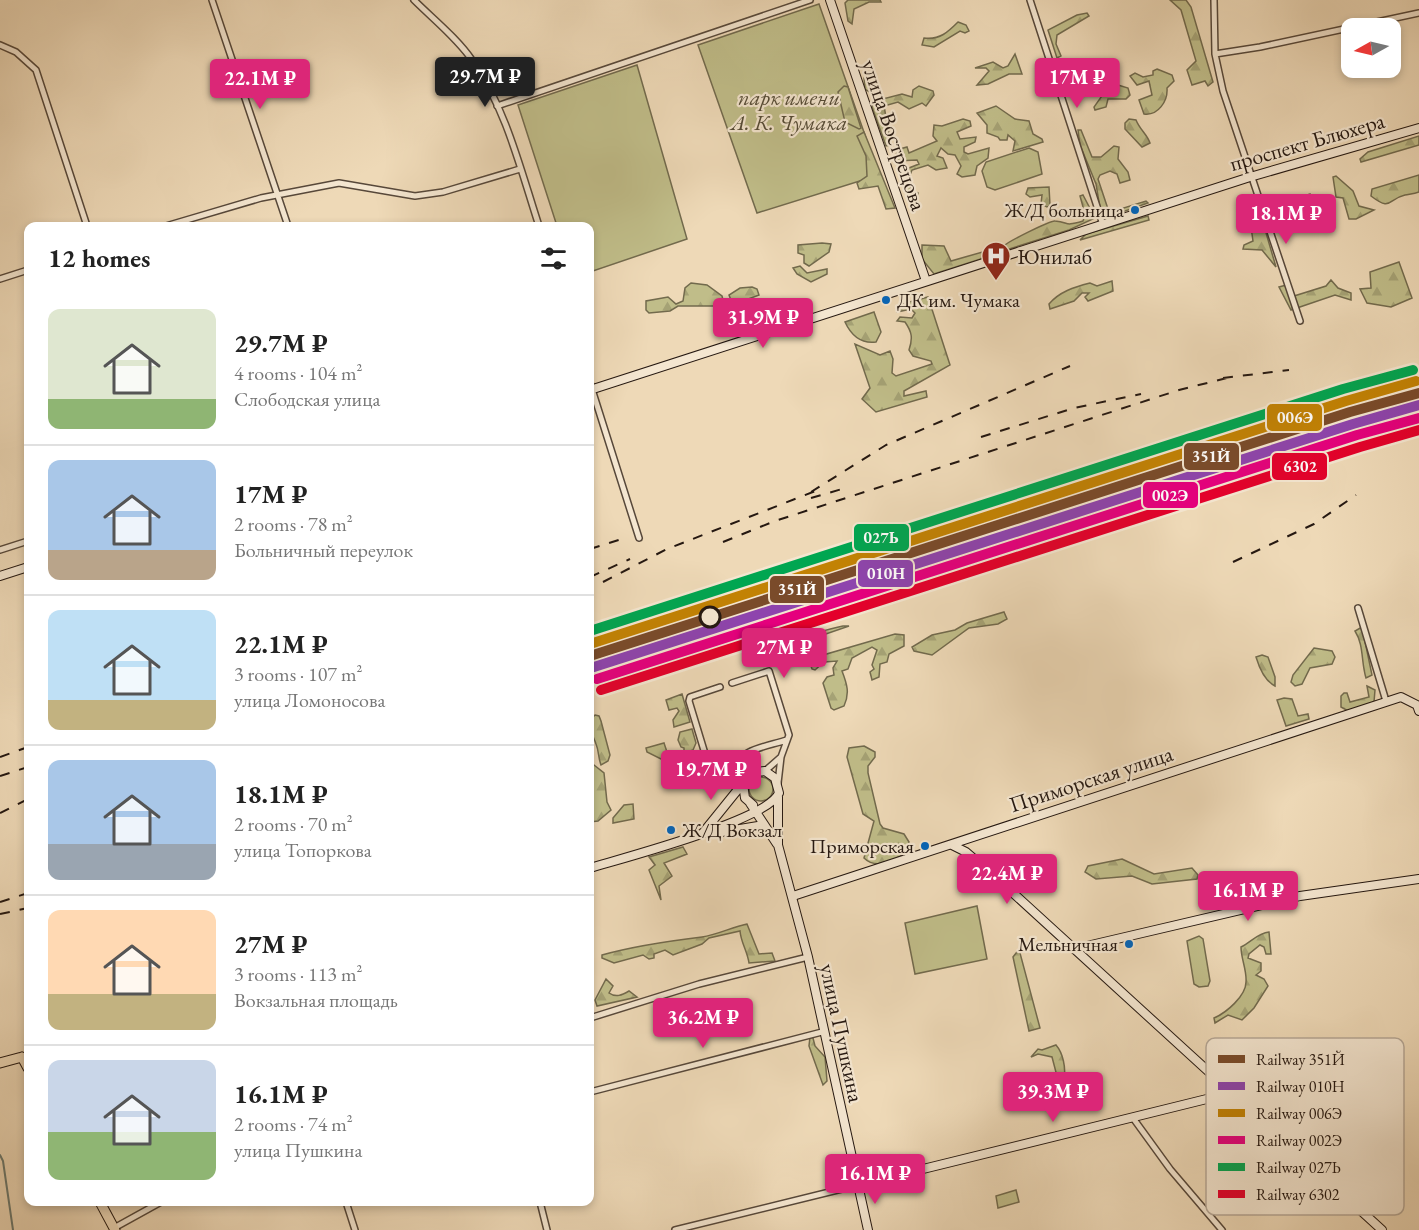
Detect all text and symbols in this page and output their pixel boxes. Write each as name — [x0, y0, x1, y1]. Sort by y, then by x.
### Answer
north arrow — [1341, 18, 1401, 78]
map controls — [1341, 18, 1401, 78]
street label: улица Вострецова — [855, 56, 933, 215]
pin: 29.7M ₽ — [430, 57, 540, 108]
pin: 17M ₽ — [1035, 58, 1119, 109]
pin: 22.1M ₽ — [205, 59, 315, 110]
text: 29.7M ₽ — [449, 63, 521, 89]
text: 17M ₽ — [1049, 64, 1105, 90]
text: 22.1M ₽ — [224, 65, 296, 91]
park label: парк имени А. К. Чумака — [729, 83, 847, 137]
street label: проспект Блюхера — [1226, 106, 1388, 178]
pin: 18.1M ₽ — [1231, 194, 1341, 245]
place label: Ж/Д больница — [1004, 197, 1124, 223]
text: 18.1M ₽ — [1250, 200, 1322, 226]
marker: Ж/Д больница — [1129, 204, 1141, 216]
hospital icon: Юнилаб — [980, 240, 1012, 282]
text: 12 homes — [48, 241, 150, 275]
icon: filters — [537, 242, 570, 275]
place label: Юнилаб — [1017, 242, 1092, 271]
place label: ДК им. Чумака — [897, 287, 1020, 313]
marker: ДК им. Чумака — [880, 294, 892, 306]
pin: 31.9M ₽ — [708, 298, 818, 349]
text: 31.9M ₽ — [727, 304, 799, 330]
text: 29.7M ₽ — [234, 326, 328, 360]
icon: home — [96, 333, 168, 405]
text: 4 rooms · 104 m² — [234, 360, 362, 386]
text: Слободская улица — [234, 386, 380, 412]
line badge: 006Э — [1266, 403, 1323, 432]
text: 006Э — [1277, 407, 1313, 428]
line badge: 351Й — [1183, 442, 1240, 471]
text: 351Й — [1192, 446, 1230, 467]
line badge: 6302 — [1271, 452, 1328, 481]
text: 6302 — [1283, 456, 1317, 477]
text: 17M ₽ — [234, 477, 308, 511]
line badge: 002Э — [1142, 481, 1199, 509]
icon: home — [96, 484, 168, 556]
text: 002Э — [1152, 485, 1188, 506]
text: 2 rooms · 78 m² — [234, 511, 353, 537]
line badge: 027Ь — [853, 523, 910, 552]
text: 027Ь — [863, 527, 899, 548]
text: Больничный переулок — [234, 537, 413, 563]
line badge: 010Н — [857, 559, 914, 588]
text: 010Н — [867, 563, 905, 584]
line badge: 351Й — [769, 575, 825, 604]
text: 351Й — [778, 579, 816, 600]
unlabelled marker — [699, 606, 721, 628]
text: 22.1M ₽ — [234, 627, 328, 661]
pin: 27M ₽ — [742, 628, 826, 679]
icon: home — [96, 634, 168, 706]
text: 27M ₽ — [756, 634, 812, 660]
text: 3 rooms · 107 m² — [234, 661, 362, 687]
text: улица Ломоносова — [234, 687, 385, 713]
street label: Приморская улица — [1005, 739, 1177, 819]
pin: 19.7M ₽ — [656, 750, 766, 801]
text: 19.7M ₽ — [675, 756, 747, 782]
text: 18.1M ₽ — [234, 777, 328, 811]
icon: home — [96, 784, 168, 856]
text: 2 rooms · 70 m² — [234, 811, 353, 837]
place label: Ж/Д Вокзал — [681, 817, 783, 843]
marker: Ж/Д Вокзал — [665, 824, 677, 836]
place label: Приморская — [810, 833, 914, 859]
text: улица Топоркова — [234, 837, 372, 863]
marker: Приморская — [919, 840, 931, 852]
pin: 22.4M ₽ — [952, 854, 1062, 905]
text: 22.4M ₽ — [971, 860, 1043, 886]
pin: 16.1M ₽ — [1193, 871, 1303, 922]
text: 16.1M ₽ — [1212, 877, 1284, 903]
text: 27M ₽ — [234, 927, 308, 961]
place label: Мельничная — [1018, 931, 1118, 957]
icon: home — [96, 934, 168, 1006]
marker: Мельничная — [1123, 938, 1135, 950]
text: 3 rooms · 113 m² — [234, 961, 362, 987]
street label: улица Пушкина — [813, 961, 871, 1105]
text: Вокзальная площадь — [234, 987, 398, 1013]
pin: 36.2M ₽ — [648, 998, 758, 1049]
text: 36.2M ₽ — [667, 1004, 739, 1030]
legend — [1206, 1038, 1404, 1215]
text: Railway 351Й — [1256, 1049, 1345, 1070]
pin: 39.3M ₽ — [998, 1072, 1108, 1123]
text: Railway 010Н — [1256, 1076, 1345, 1097]
text: 16.1M ₽ — [234, 1077, 328, 1111]
text: 39.3M ₽ — [1017, 1078, 1089, 1104]
icon: home — [96, 1084, 168, 1156]
text: Railway 006Э — [1256, 1103, 1342, 1124]
text: 2 rooms · 74 m² — [234, 1111, 353, 1137]
text: Railway 002Э — [1256, 1130, 1342, 1151]
text: улица Пушкина — [234, 1137, 362, 1163]
pin: 16.1M ₽ — [820, 1154, 930, 1205]
text: Railway 027Ь — [1256, 1157, 1341, 1178]
text: 16.1M ₽ — [839, 1160, 911, 1186]
text: Railway 6302 — [1256, 1184, 1340, 1205]

